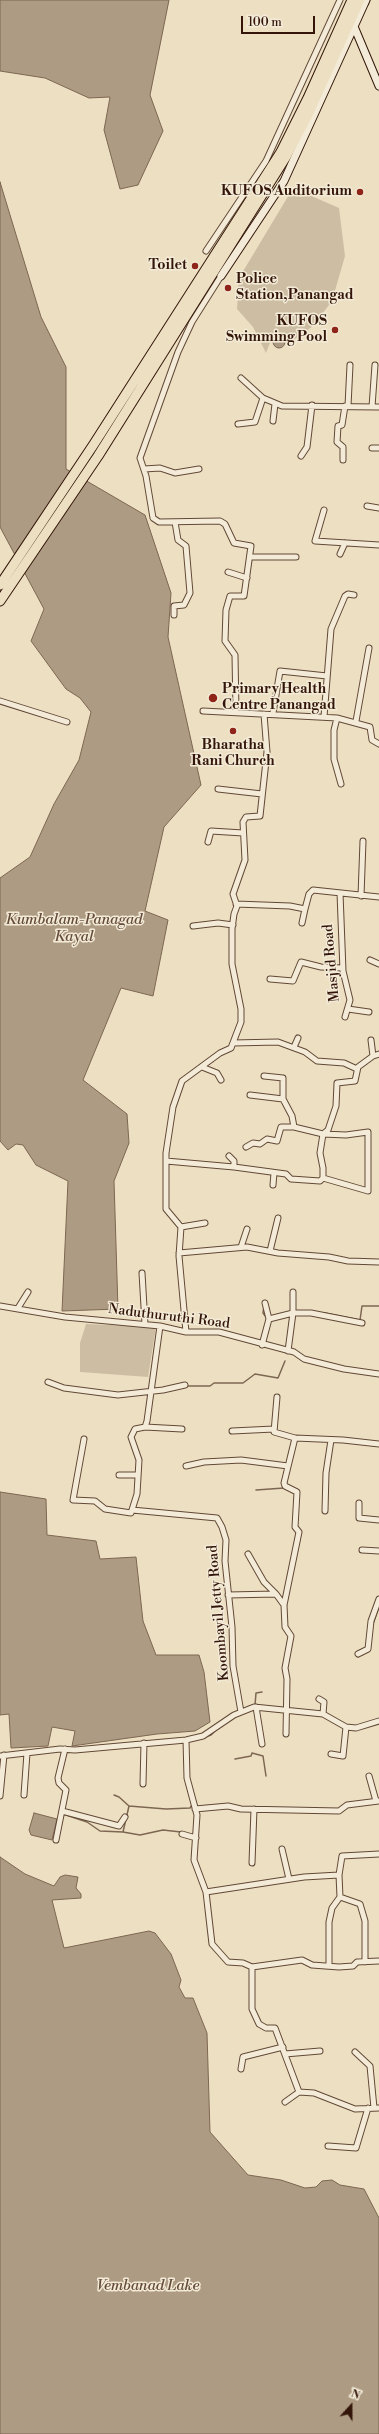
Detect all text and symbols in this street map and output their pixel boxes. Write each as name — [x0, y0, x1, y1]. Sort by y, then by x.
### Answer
scale bar — [243, 8, 317, 34]
text: 100 m — [248, 15, 282, 30]
place label: KUFOS Auditorium — [221, 184, 352, 200]
marker: KUFOS Auditorium — [355, 187, 365, 197]
place label: Toilet — [148, 258, 187, 274]
marker: Toilet — [190, 261, 200, 271]
place label: Police Station,Panangad — [236, 272, 354, 304]
marker: Police Station,Panangad — [223, 283, 233, 293]
place label: KUFOS Swimming Pool — [226, 314, 327, 346]
marker: KUFOS Swimming Pool — [330, 325, 340, 335]
place label: Primary Health Centre Panangad — [222, 682, 336, 714]
marker: Primary Health Centre Panangad — [207, 692, 219, 704]
marker: Bharatha Rani Church — [228, 726, 238, 736]
place label: Bharatha Rani Church — [191, 738, 275, 770]
water label: Kumbalam-Panagad Kayal — [6, 911, 142, 946]
street label: Masjid Road — [320, 923, 344, 1003]
street label: Naduthuruthi Road — [107, 1301, 231, 1333]
street label: Koombayil Jetty Road — [205, 1544, 233, 1682]
water label: Vembanad Lake — [97, 2277, 199, 2295]
north arrow — [331, 2386, 371, 2426]
text: N — [349, 2387, 362, 2403]

